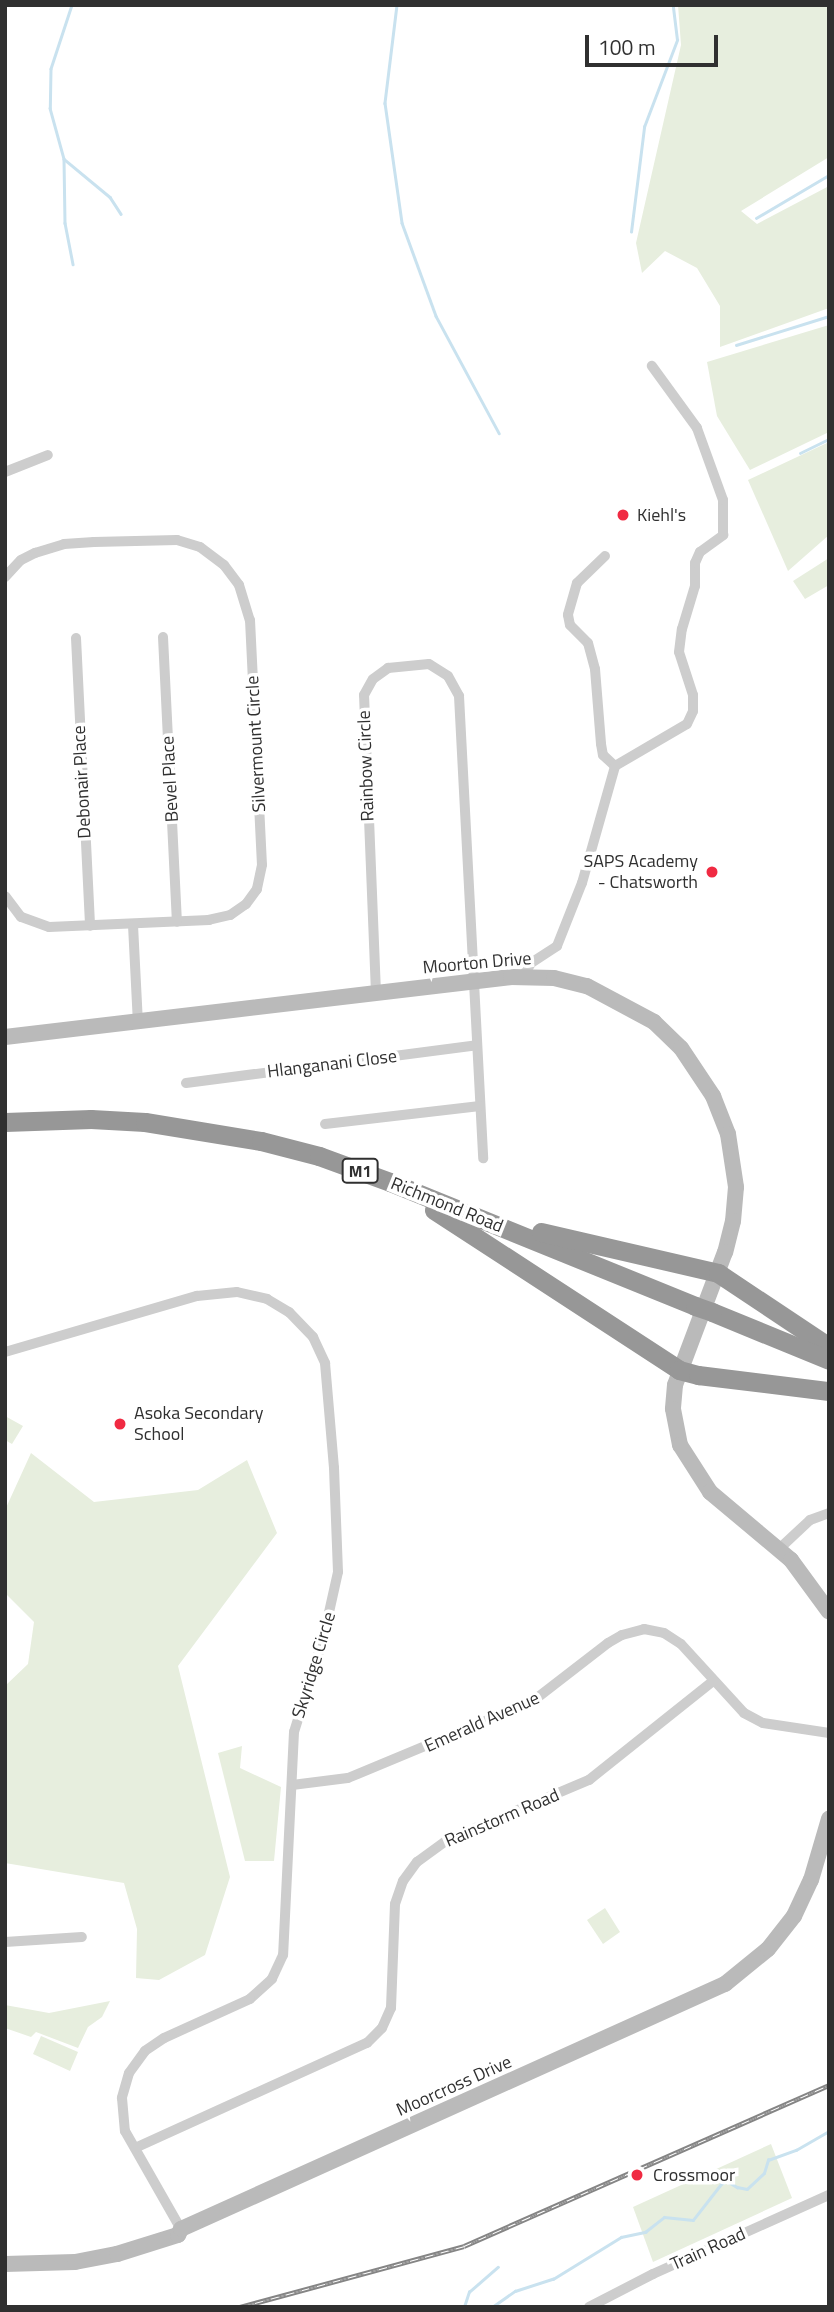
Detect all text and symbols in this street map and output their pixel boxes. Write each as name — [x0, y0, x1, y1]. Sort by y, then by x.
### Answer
scale bar — [589, 21, 722, 65]
text: 100 m — [598, 31, 655, 63]
place label: Kiehl's — [637, 504, 686, 526]
marker: Kiehl's — [615, 507, 631, 523]
street label: Silvermount Circle — [242, 675, 270, 813]
street label: Rainbow Circle — [353, 710, 379, 822]
street label: Debonair Place — [68, 725, 96, 839]
street label: Bevel Place — [157, 735, 183, 823]
place label: SAPS Academy - Chatsworth — [584, 851, 698, 894]
marker: SAPS Academy - Chatsworth — [704, 864, 720, 880]
street label: Moorton Drive — [422, 947, 532, 979]
street label: Hlanganani Close — [266, 1045, 398, 1083]
road number: M1 — [341, 1158, 379, 1184]
street label: Richmond Road — [388, 1173, 506, 1237]
place label: Asoka Secondary School — [134, 1403, 263, 1446]
marker: Asoka Secondary School — [112, 1416, 128, 1432]
street label: Skyridge Circle — [288, 1609, 340, 1721]
street label: Emerald Avenue — [421, 1687, 543, 1757]
street label: Rainstorm Road — [442, 1784, 562, 1852]
street label: Moorcross Drive — [393, 2051, 515, 2121]
place label: Crossmoor — [653, 2164, 735, 2186]
marker: Crossmoor — [627, 2165, 647, 2185]
street label: Train Road — [667, 2223, 749, 2275]

